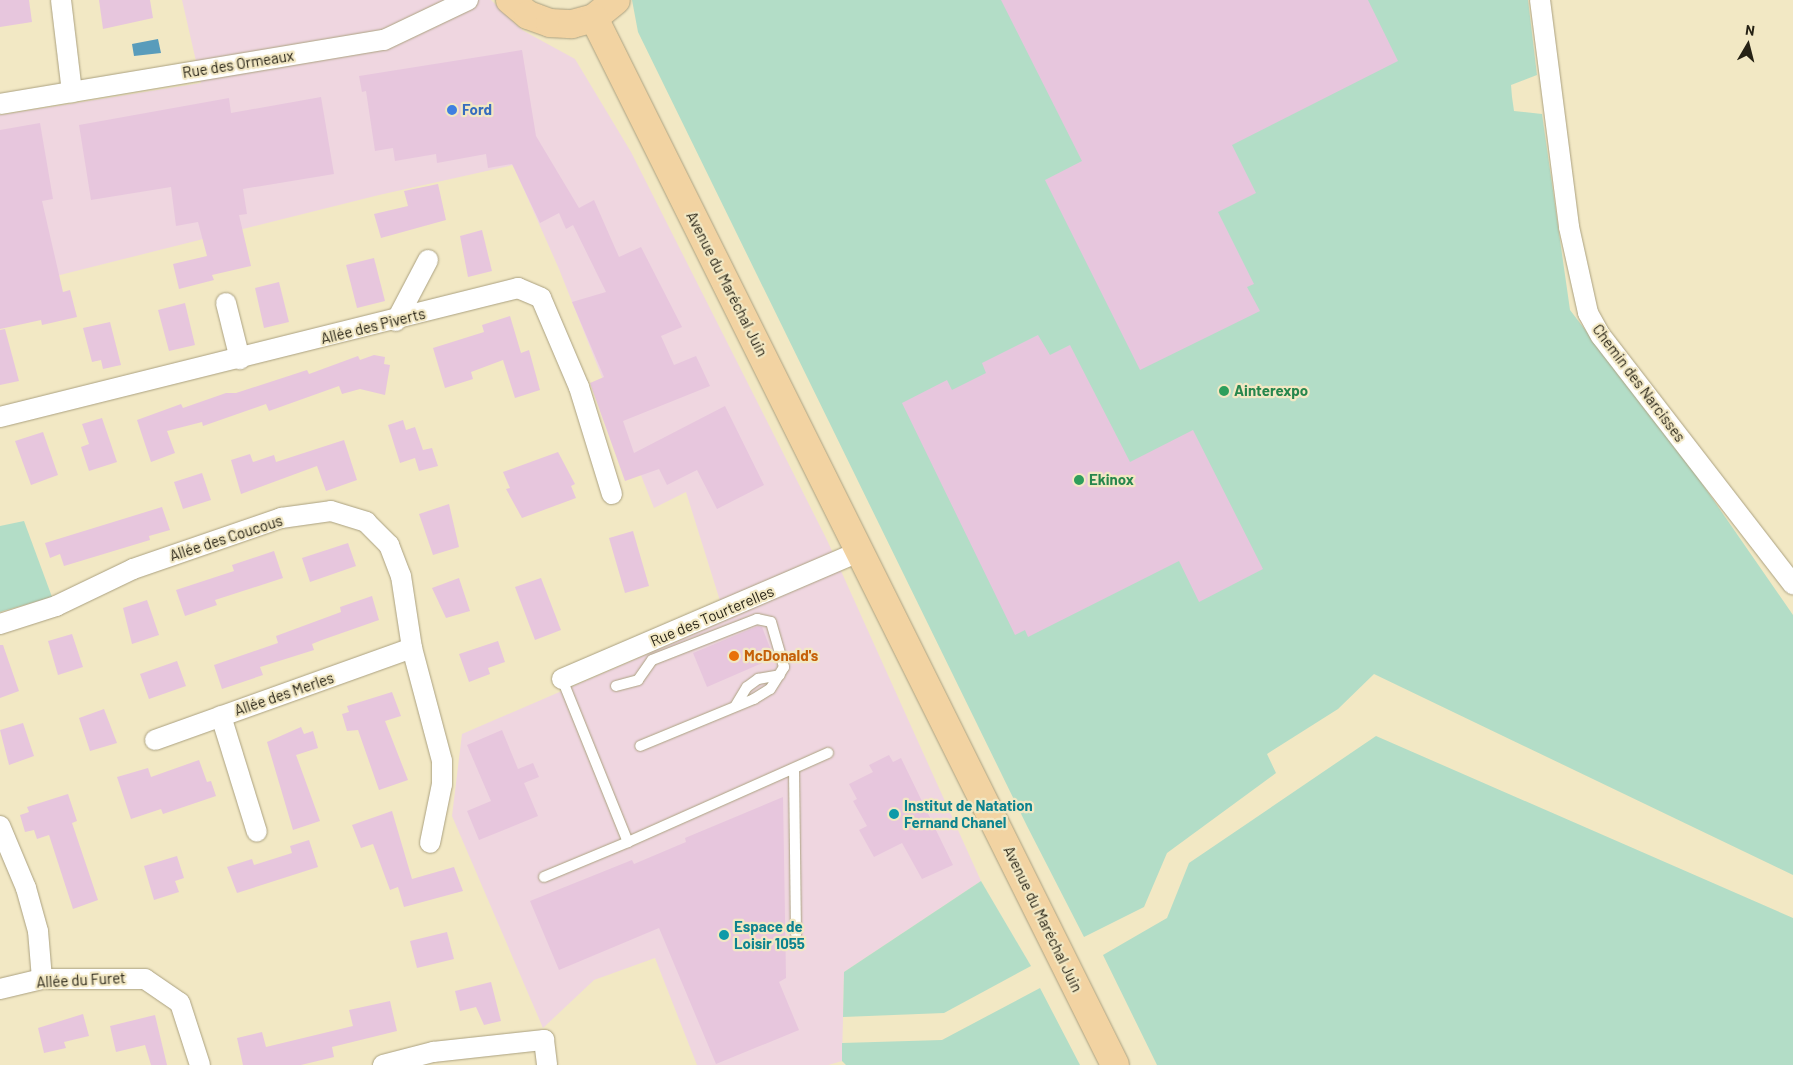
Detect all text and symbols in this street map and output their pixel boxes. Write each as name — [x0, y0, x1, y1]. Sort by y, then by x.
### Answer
north arrow — [1723, 20, 1773, 70]
text: N — [1744, 21, 1756, 39]
street label: Rue des Ormeaux — [181, 46, 295, 82]
place label: Ford — [462, 101, 492, 119]
marker: Ford — [446, 104, 458, 116]
street label: Avenue du Maréchal Juin — [683, 209, 771, 359]
street label: Allée des Piverts — [319, 304, 427, 348]
street label: Chemin des Narcisses — [1589, 321, 1689, 445]
place label: Ainterexpo — [1234, 382, 1308, 400]
marker: Ainterexpo — [1218, 385, 1230, 397]
place label: Ekinox — [1089, 471, 1134, 489]
marker: Ekinox — [1073, 474, 1085, 486]
street label: Allée des Coucous — [167, 511, 285, 565]
street label: Rue des Tourterelles — [648, 582, 776, 650]
place label: McDonald's — [744, 647, 818, 665]
marker: McDonald's — [728, 650, 740, 662]
street label: Allée des Merles — [232, 669, 336, 719]
place label: Institut de Natation Fernand Chanel — [904, 796, 1033, 831]
marker: Institut de Natation Fernand Chanel — [888, 808, 900, 820]
street label: Avenue du Maréchal Juin — [1000, 843, 1086, 995]
place label: Espace de Loisir 1055 — [734, 917, 805, 952]
marker: Espace de Loisir 1055 — [718, 929, 730, 941]
street label: Allée du Furet — [36, 969, 126, 991]

